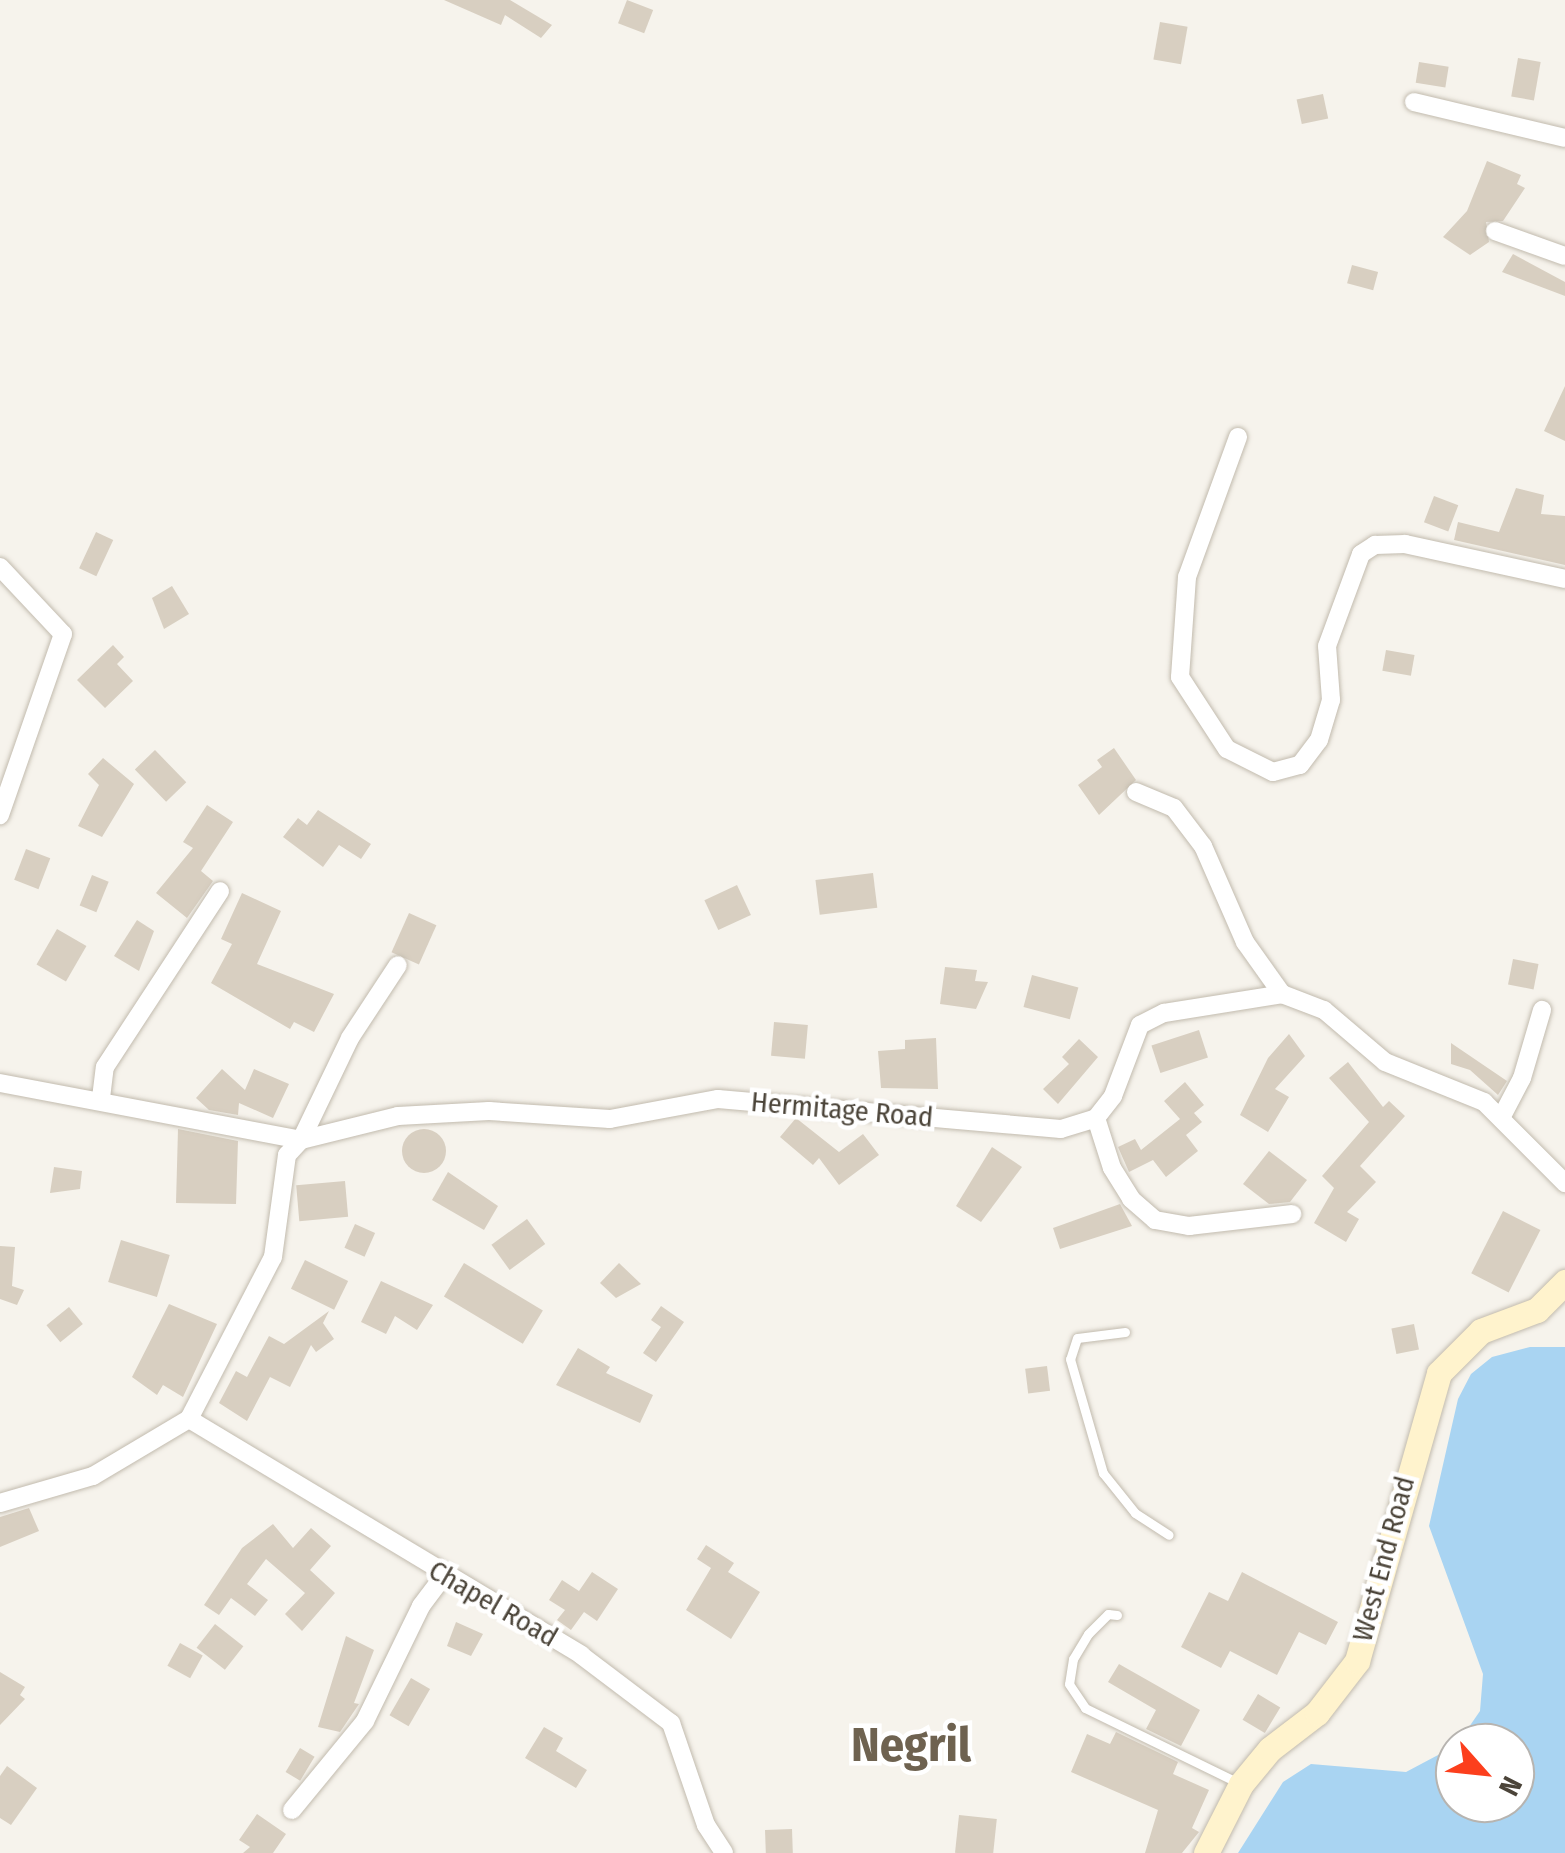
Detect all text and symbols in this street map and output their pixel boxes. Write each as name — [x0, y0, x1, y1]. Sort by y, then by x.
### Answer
street label: Hermitage Road — [750, 1085, 934, 1135]
street label: West End Road — [1346, 1473, 1422, 1645]
street label: Chapel Road — [423, 1554, 563, 1654]
district label: Negril — [851, 1717, 971, 1775]
north arrow — [1435, 1723, 1535, 1823]
text: N — [1492, 1771, 1529, 1801]

